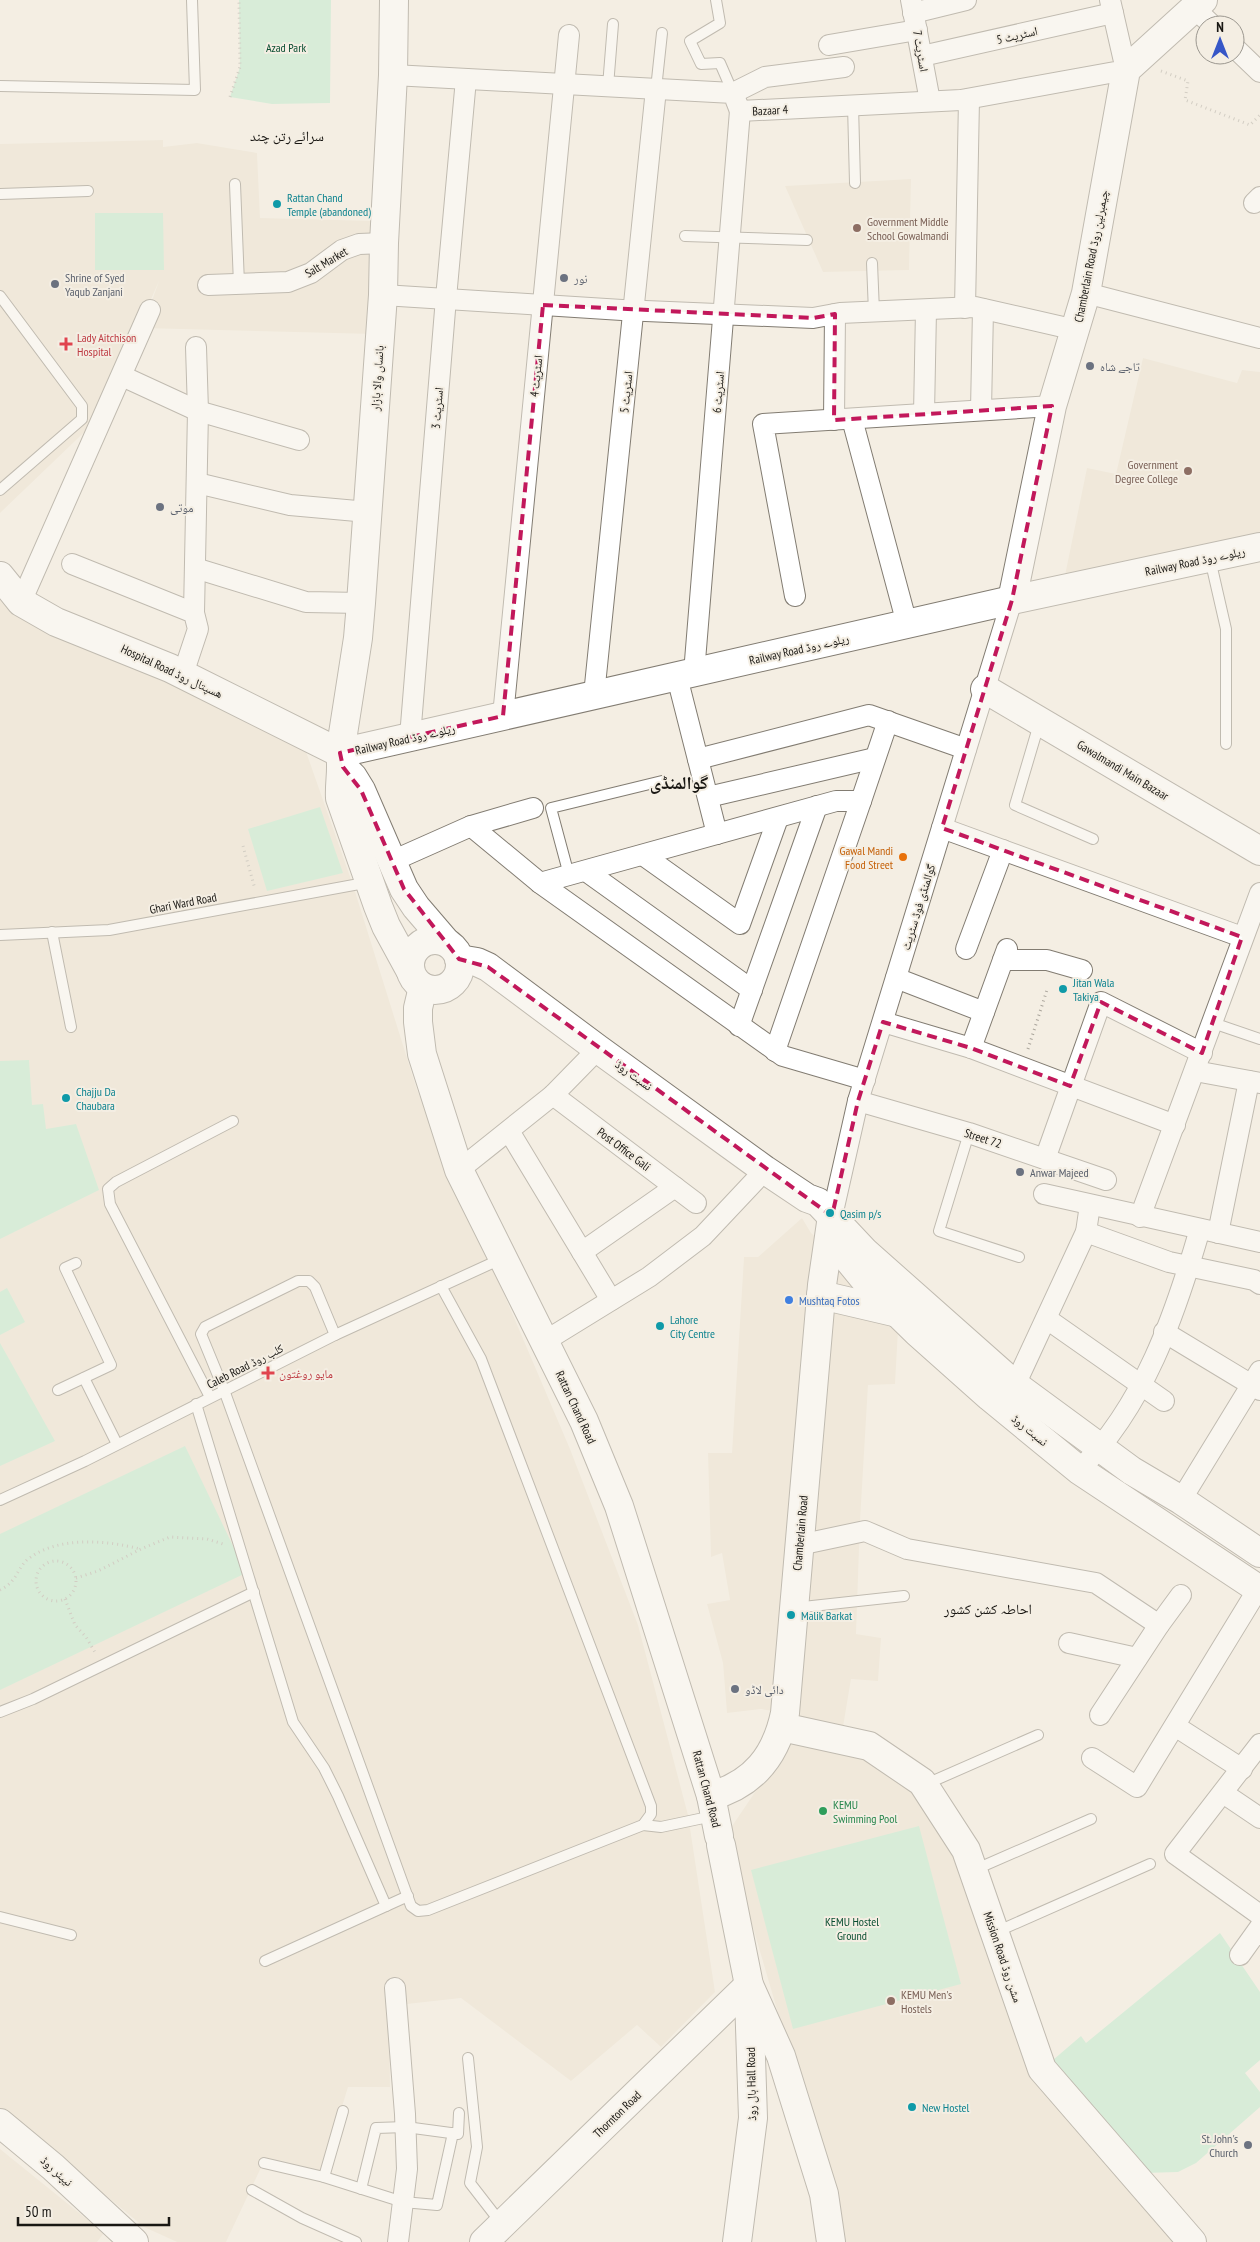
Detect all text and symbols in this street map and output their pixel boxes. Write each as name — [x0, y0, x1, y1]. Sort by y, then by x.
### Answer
north arrow — [1195, 15, 1245, 65]
text: N — [1216, 18, 1224, 36]
street label: اسٹریٹ 5 — [995, 23, 1039, 47]
street label: اسٹریٹ 7 — [910, 29, 932, 73]
park label: Azad Park — [266, 40, 306, 55]
street label: Bazaar 4 — [752, 102, 789, 118]
district label: سرائے رتن چند — [250, 127, 324, 145]
street label: Chamberlain Road چیمبرلین روڈ — [1071, 188, 1112, 324]
place label: Rattan Chand Temple (abandoned) — [287, 190, 371, 219]
marker: Rattan Chand Temple (abandoned) — [271, 198, 283, 210]
place label: Government Middle School Gowalmandi — [867, 214, 949, 243]
marker: Government Middle School Gowalmandi — [851, 222, 863, 234]
street label: Salt Market — [302, 243, 351, 281]
place label: Shrine of Syed Yaqub Zanjani — [65, 270, 125, 299]
place label: نور — [573, 271, 588, 286]
marker: نور — [558, 272, 570, 284]
marker: Shrine of Syed Yaqub Zanjani — [49, 278, 61, 290]
place label: Lady Aitchison Hospital — [77, 330, 136, 359]
marker: Lady Aitchison Hospital — [59, 337, 73, 351]
street label: بانساں والا بازار — [367, 345, 387, 412]
street label: اسٹریٹ 4 — [526, 354, 546, 398]
place label: تاجے شاہ — [1100, 359, 1140, 374]
marker: تاجے شاہ — [1084, 360, 1096, 372]
street label: اسٹریٹ 5 — [616, 370, 636, 414]
street label: اسٹریٹ 6 — [709, 370, 728, 413]
street label: اسٹریٹ 3 — [428, 386, 447, 429]
place label: Government Degree College — [1115, 457, 1179, 486]
marker: Government Degree College — [1182, 465, 1194, 477]
place label: موتی — [170, 500, 193, 515]
marker: موتی — [154, 501, 166, 513]
street label: Railway Road ریلوے روڈ — [1144, 543, 1247, 579]
street label: Railway Road ریلوے روڈ — [748, 630, 851, 668]
street label: Hospital Road ھسپتال روڈ — [119, 641, 225, 701]
street label: Railway Road ریلوے روڈ — [354, 720, 457, 758]
street label: Gawalmandi Main Bazaar — [1075, 737, 1172, 804]
district label: گوالمنڈی — [650, 771, 708, 794]
place label: Gawal Mandi Food Street — [840, 843, 894, 872]
marker: Gawal Mandi Food Street — [897, 851, 909, 863]
street label: گوالمنڈی فوڈ سٹریٹ — [898, 862, 938, 952]
street label: Ghari Ward Road — [148, 889, 218, 917]
place label: Jitan Wala Takiya — [1072, 975, 1114, 1004]
marker: Jitan Wala Takiya — [1057, 983, 1069, 995]
street label: نسبت روڈ — [612, 1056, 656, 1094]
place label: Chajju Da Chaubara — [76, 1084, 116, 1113]
marker: Chajju Da Chaubara — [60, 1092, 72, 1104]
street label: Post Office Gali — [594, 1124, 654, 1174]
street label: Street 72 — [963, 1125, 1003, 1151]
place label: Anwar Majeed — [1030, 1165, 1089, 1180]
marker: Anwar Majeed — [1014, 1166, 1026, 1178]
place label: Qasim p/s — [840, 1206, 881, 1221]
marker: Qasim p/s — [824, 1207, 836, 1219]
place label: Mushtaq Fotos — [799, 1293, 860, 1308]
marker: Mushtaq Fotos — [783, 1294, 795, 1306]
place label: Lahore City Centre — [670, 1312, 715, 1341]
marker: Lahore City Centre — [654, 1320, 666, 1332]
street label: Caleb Road کلب روڈ — [204, 1340, 286, 1392]
marker: مایو روغتون — [261, 1366, 275, 1380]
place label: مایو روغتون — [279, 1366, 333, 1381]
street label: Rattan Chand Road — [553, 1368, 599, 1446]
street label: نسبت روڈ — [1009, 1411, 1051, 1449]
street label: Chamberlain Road — [789, 1495, 811, 1571]
district label: احاطہ کشن کشور — [943, 1600, 1032, 1618]
place label: Malik Barkat — [801, 1608, 853, 1623]
marker: Malik Barkat — [785, 1609, 797, 1621]
place label: دائی لاڈو — [745, 1682, 784, 1697]
marker: دائی لاڈو — [729, 1683, 741, 1695]
street label: Rattan Chand Road — [690, 1749, 724, 1829]
place label: KEMU Swimming Pool — [833, 1797, 897, 1826]
marker: KEMU Swimming Pool — [817, 1805, 829, 1817]
street label: Mission Road مشن روڈ — [980, 1910, 1026, 2004]
park label: KEMU Hostel Ground — [825, 1914, 879, 1943]
place label: KEMU Men's Hostels — [901, 1987, 952, 2016]
marker: KEMU Men's Hostels — [885, 1995, 897, 2007]
street label: ہال روڈ Hall Road — [743, 2047, 759, 2121]
street label: Thornton Road — [590, 2087, 644, 2141]
place label: New Hostel — [922, 2100, 970, 2115]
marker: New Hostel — [906, 2101, 918, 2113]
place label: St. John's Church — [1201, 2131, 1238, 2160]
marker: St. John's Church — [1242, 2139, 1254, 2151]
street label: نیپئر روڈ — [38, 2153, 76, 2189]
scale bar — [18, 2194, 169, 2226]
text: 50 m — [25, 2202, 51, 2221]

